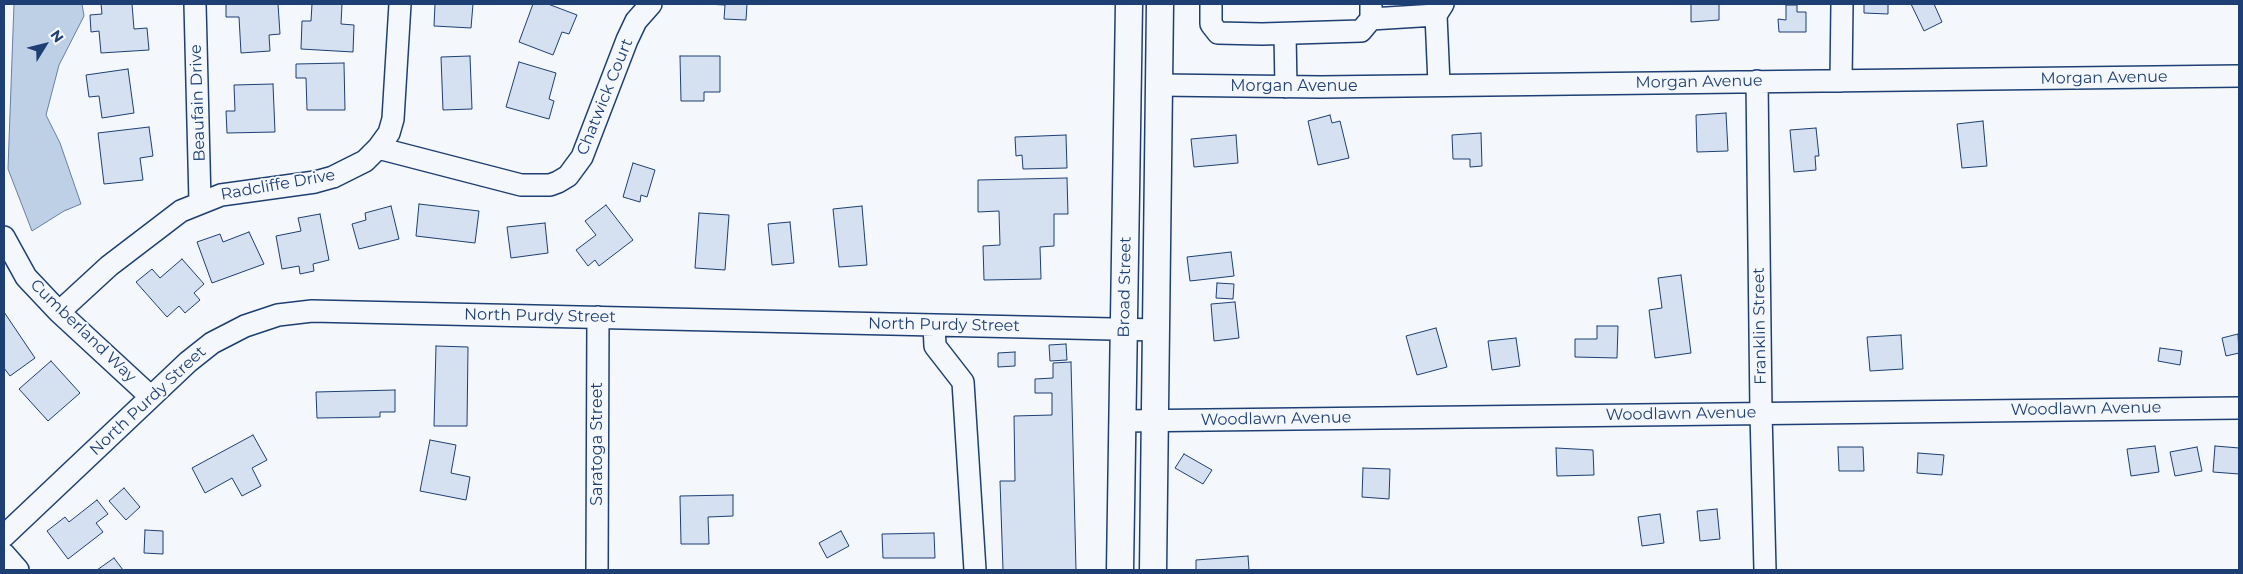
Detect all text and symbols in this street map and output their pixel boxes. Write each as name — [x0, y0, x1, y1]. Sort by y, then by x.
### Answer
north arrow — [20, 20, 70, 70]
text: N — [47, 26, 68, 46]
street label: Chatwick Court — [573, 36, 637, 158]
street label: Beaufain Drive — [186, 44, 210, 162]
street label: Morgan Avenue — [2040, 67, 2168, 89]
street label: Morgan Avenue — [1635, 71, 1763, 93]
street label: Morgan Avenue — [1230, 76, 1358, 96]
street label: Radcliffe Drive — [219, 165, 337, 205]
street label: Broad Street — [1115, 236, 1135, 338]
street label: Franklin Street — [1749, 267, 1771, 385]
street label: Cumberland Way — [26, 276, 140, 386]
street label: North Purdy Street — [464, 305, 616, 327]
street label: North Purdy Street — [868, 314, 1020, 336]
street label: North Purdy Street — [86, 342, 210, 460]
street label: Saratoga Street — [587, 382, 607, 506]
street label: Woodlawn Avenue — [2010, 398, 2162, 420]
street label: Woodlawn Avenue — [1605, 403, 1757, 425]
street label: Woodlawn Avenue — [1200, 408, 1352, 430]

